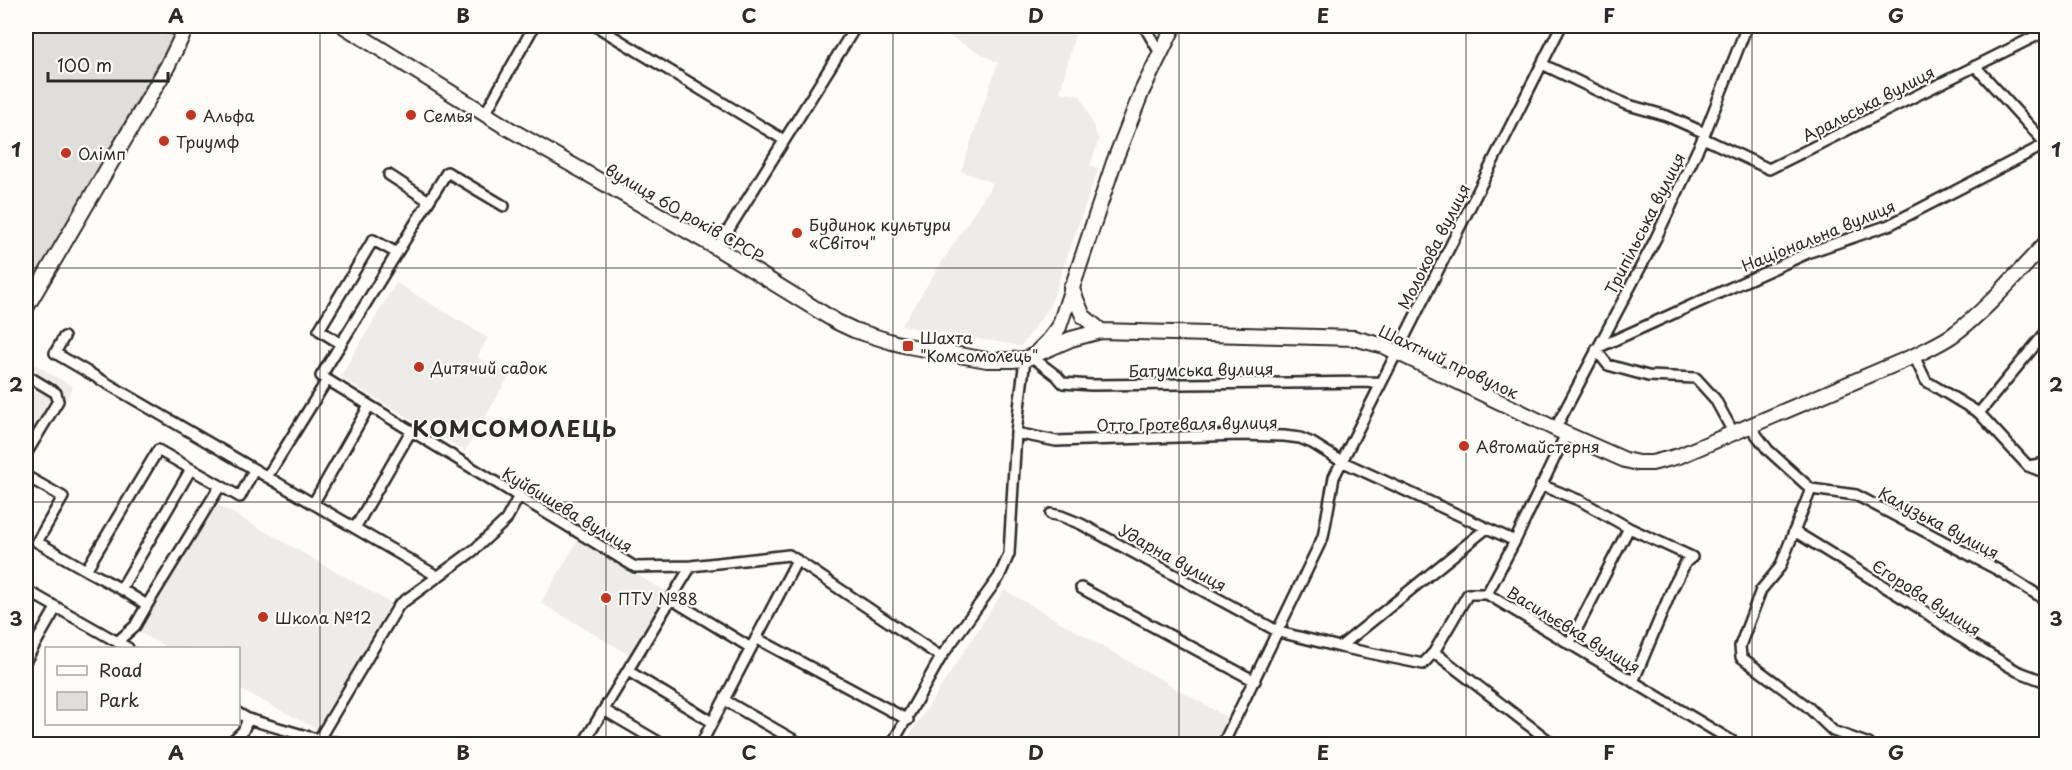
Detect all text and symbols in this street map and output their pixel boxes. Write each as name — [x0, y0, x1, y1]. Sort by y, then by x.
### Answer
text: A — [168, 0, 184, 30]
text: B — [456, 0, 470, 30]
text: C — [741, 0, 757, 30]
text: D — [1028, 0, 1044, 30]
text: E — [1317, 0, 1329, 30]
text: F — [1603, 0, 1615, 30]
text: G — [1888, 0, 1904, 30]
scale bar — [48, 45, 168, 83]
text: 100 m — [57, 51, 112, 78]
street label: Аральська вулиця — [1798, 59, 1938, 147]
place label: Альфа — [203, 103, 254, 127]
place label: Семья — [423, 103, 473, 127]
marker: Альфа — [184, 108, 198, 122]
marker: Семья — [404, 108, 418, 122]
place label: Триумф — [176, 129, 240, 153]
text: 1 — [11, 134, 21, 164]
marker: Триумф — [157, 134, 171, 148]
text: 1 — [2051, 134, 2061, 164]
place label: Олімп — [78, 141, 126, 165]
marker: Олімп — [59, 146, 73, 160]
street label: Трипільська вулиця — [1598, 148, 1690, 298]
street label: вулиця 60 років СРСР — [601, 157, 769, 267]
street label: Молокова вулиця — [1391, 179, 1475, 313]
street label: Національна вулиця — [1738, 193, 1898, 277]
place label: Будинок культури «Світоч" — [809, 212, 951, 254]
marker: Будинок культури «Світоч" — [790, 226, 804, 240]
street label: Шахтний провулок — [1375, 318, 1523, 404]
place label: Шахта "Комсомолець" — [920, 325, 1038, 367]
marker: Шахта "Комсомолець" — [901, 339, 915, 353]
place label: Дитячий садок — [430, 355, 548, 379]
street label: Батумська вулиця — [1128, 356, 1274, 382]
marker: Дитячий садок — [412, 360, 426, 374]
text: 2 — [9, 369, 23, 399]
text: 2 — [2049, 369, 2063, 399]
street label: Отто Гротеваля вулиця — [1096, 409, 1278, 437]
district label: КОМСОМОЛЕЦЬ — [412, 411, 618, 444]
place label: Автомайстерня — [1476, 434, 1600, 458]
marker: Автомайстерня — [1457, 439, 1471, 453]
street label: Куйбишева вулиця — [498, 461, 638, 557]
street label: Калузька вулиця — [1874, 480, 2004, 564]
street label: Ударна вулиця — [1115, 517, 1231, 597]
street label: Єгорова вулиця — [1868, 553, 1986, 641]
street label: Васильєвка вулиця — [1503, 580, 1645, 678]
place label: ПТУ №88 — [618, 586, 698, 610]
marker: ПТУ №88 — [599, 591, 613, 605]
text: 3 — [9, 603, 23, 633]
text: 3 — [2049, 603, 2063, 633]
place label: Школа №12 — [275, 605, 372, 629]
marker: Школа №12 — [256, 610, 270, 624]
legend — [45, 647, 240, 725]
text: Road — [99, 656, 143, 683]
text: Park — [99, 686, 139, 713]
text: A — [168, 737, 184, 767]
text: B — [456, 737, 470, 767]
text: C — [741, 737, 757, 767]
text: D — [1028, 737, 1044, 767]
text: E — [1317, 737, 1329, 767]
text: F — [1603, 737, 1615, 767]
text: G — [1888, 737, 1904, 767]

